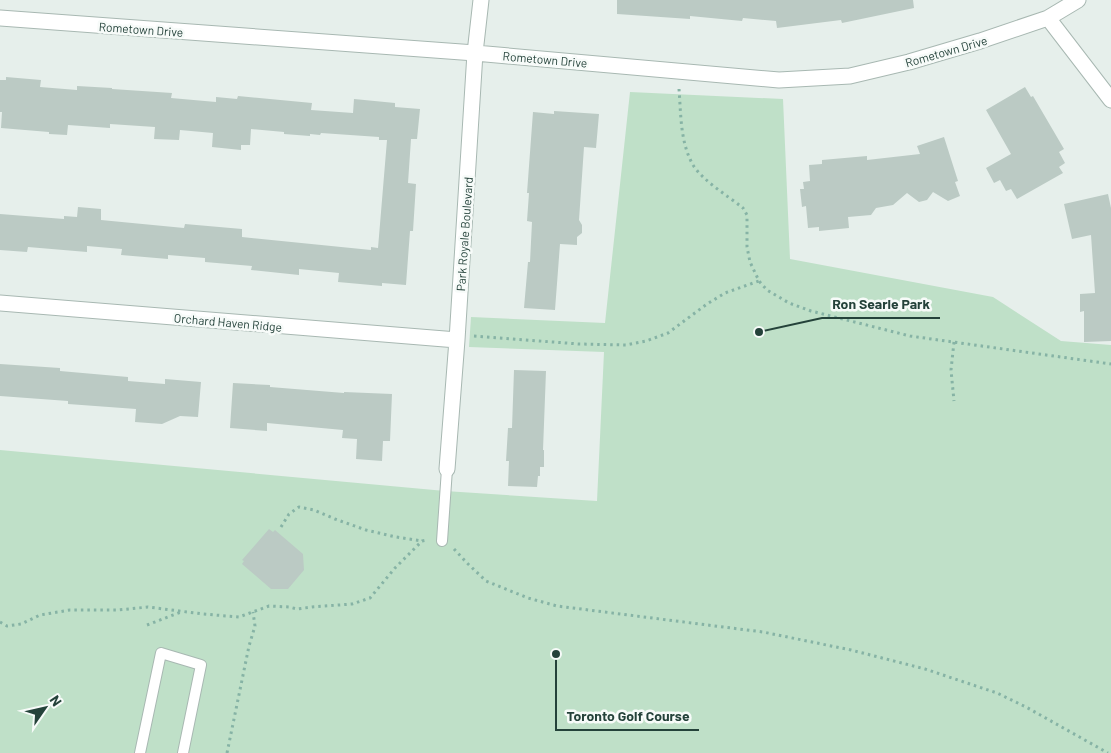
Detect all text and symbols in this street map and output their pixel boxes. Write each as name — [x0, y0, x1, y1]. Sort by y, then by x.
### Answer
street label: Rometown Drive — [98, 19, 184, 39]
street label: Rometown Drive — [903, 33, 989, 69]
street label: Rometown Drive — [502, 48, 588, 70]
street label: Park Royale Boulevard — [453, 176, 475, 292]
callout: Ron Searle Park — [822, 289, 940, 318]
text: Ron Searle Park — [832, 295, 930, 312]
street label: Orchard Haven Ridge — [173, 310, 283, 334]
north arrow — [20, 683, 70, 733]
text: N — [47, 692, 66, 709]
callout: Toronto Golf Course — [556, 701, 699, 730]
text: Toronto Golf Course — [566, 707, 690, 724]

